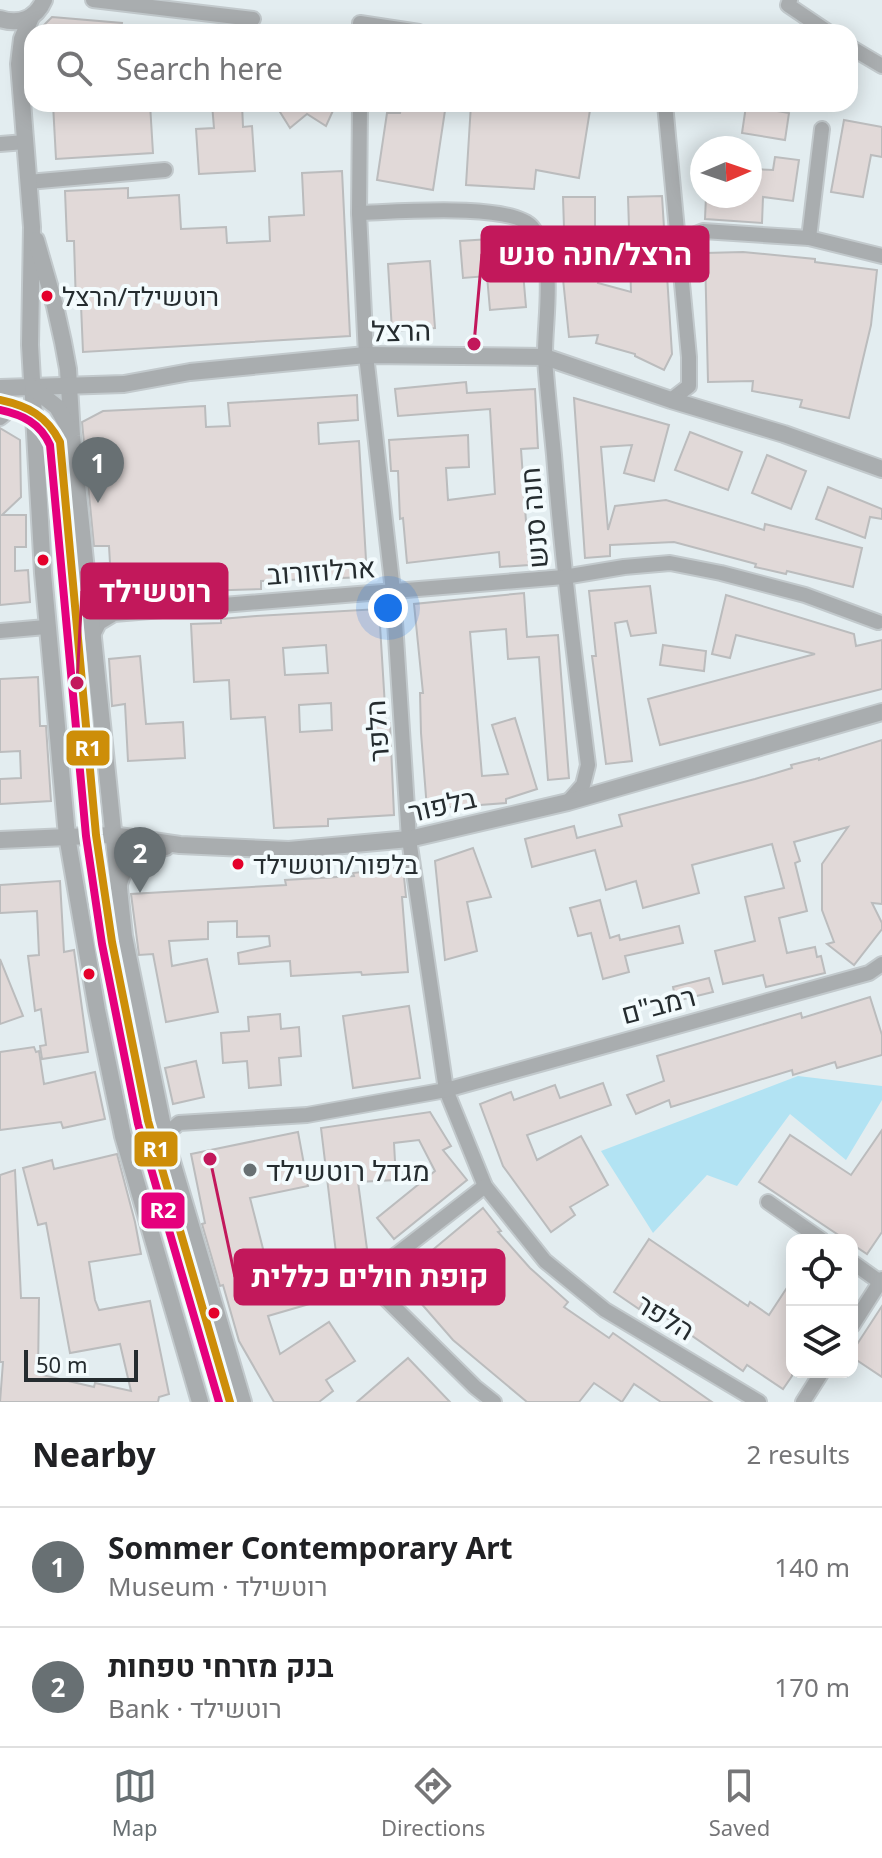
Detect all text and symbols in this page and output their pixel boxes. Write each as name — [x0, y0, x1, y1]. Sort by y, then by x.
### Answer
search box — [24, 24, 858, 112]
icon: search — [52, 46, 96, 90]
text: Search here — [116, 48, 283, 89]
north arrow — [690, 136, 762, 208]
callout: הרצל/חנה סנש — [482, 227, 708, 281]
text: הרצל/חנה סנש — [498, 233, 692, 274]
place label: רוטשילד/הרצל — [62, 278, 219, 314]
marker: רוטשילד/הרצל — [39, 288, 55, 304]
street label: הרצל — [371, 310, 431, 350]
pin: 1 — [72, 437, 124, 503]
street label: חנה סנש — [510, 466, 556, 570]
street label: ארלוזורוב — [265, 547, 377, 593]
unlabelled marker — [35, 552, 51, 568]
callout: רוטשילד — [82, 564, 227, 618]
text: רוטשילד — [99, 570, 211, 611]
your location — [368, 588, 408, 628]
street label: הלפר — [355, 699, 397, 763]
line badge: R1 — [65, 729, 111, 767]
text: R1 — [74, 732, 102, 762]
street label: בלפור — [404, 778, 480, 830]
pin: 2 — [114, 827, 166, 893]
place label: בלפור/רוטשילד — [253, 846, 419, 882]
marker: בלפור/רוטשילד — [230, 856, 246, 872]
unlabelled marker — [81, 966, 97, 982]
street label: רמב"ם — [617, 976, 699, 1032]
line badge: R1 — [133, 1130, 179, 1168]
text: R1 — [142, 1133, 170, 1163]
place label: מגדל רוטשילד — [266, 1151, 430, 1189]
marker: מגדל רוטשילד — [241, 1161, 259, 1179]
line badge: R2 — [140, 1191, 186, 1230]
text: R2 — [149, 1194, 177, 1224]
map controls — [786, 1234, 858, 1378]
button: locate — [786, 1234, 858, 1306]
callout: קופת חולים כללית — [235, 1250, 504, 1304]
text: קופת חולים כללית — [252, 1255, 488, 1296]
street label: הלפר — [630, 1284, 702, 1348]
unlabelled marker — [206, 1305, 222, 1321]
button: layers — [786, 1306, 858, 1378]
scale bar — [24, 1346, 138, 1382]
text: 50 m — [36, 1349, 87, 1379]
text: Nearby — [32, 1431, 156, 1477]
text: 2 results — [746, 1436, 850, 1472]
text: Sommer Contemporary Art — [108, 1527, 513, 1568]
text: 1 — [51, 1549, 65, 1585]
text: 140 m — [774, 1549, 850, 1585]
text: Museum · רוטשילד — [108, 1568, 328, 1604]
text: בנק מזרחי טפחות — [108, 1645, 333, 1686]
text: 2 — [51, 1669, 65, 1705]
text: 170 m — [774, 1669, 850, 1705]
text: Bank · רוטשילד — [108, 1690, 282, 1726]
tab: Map — [112, 1764, 158, 1842]
tab: Directions — [381, 1764, 485, 1842]
tab: Saved — [709, 1764, 770, 1842]

